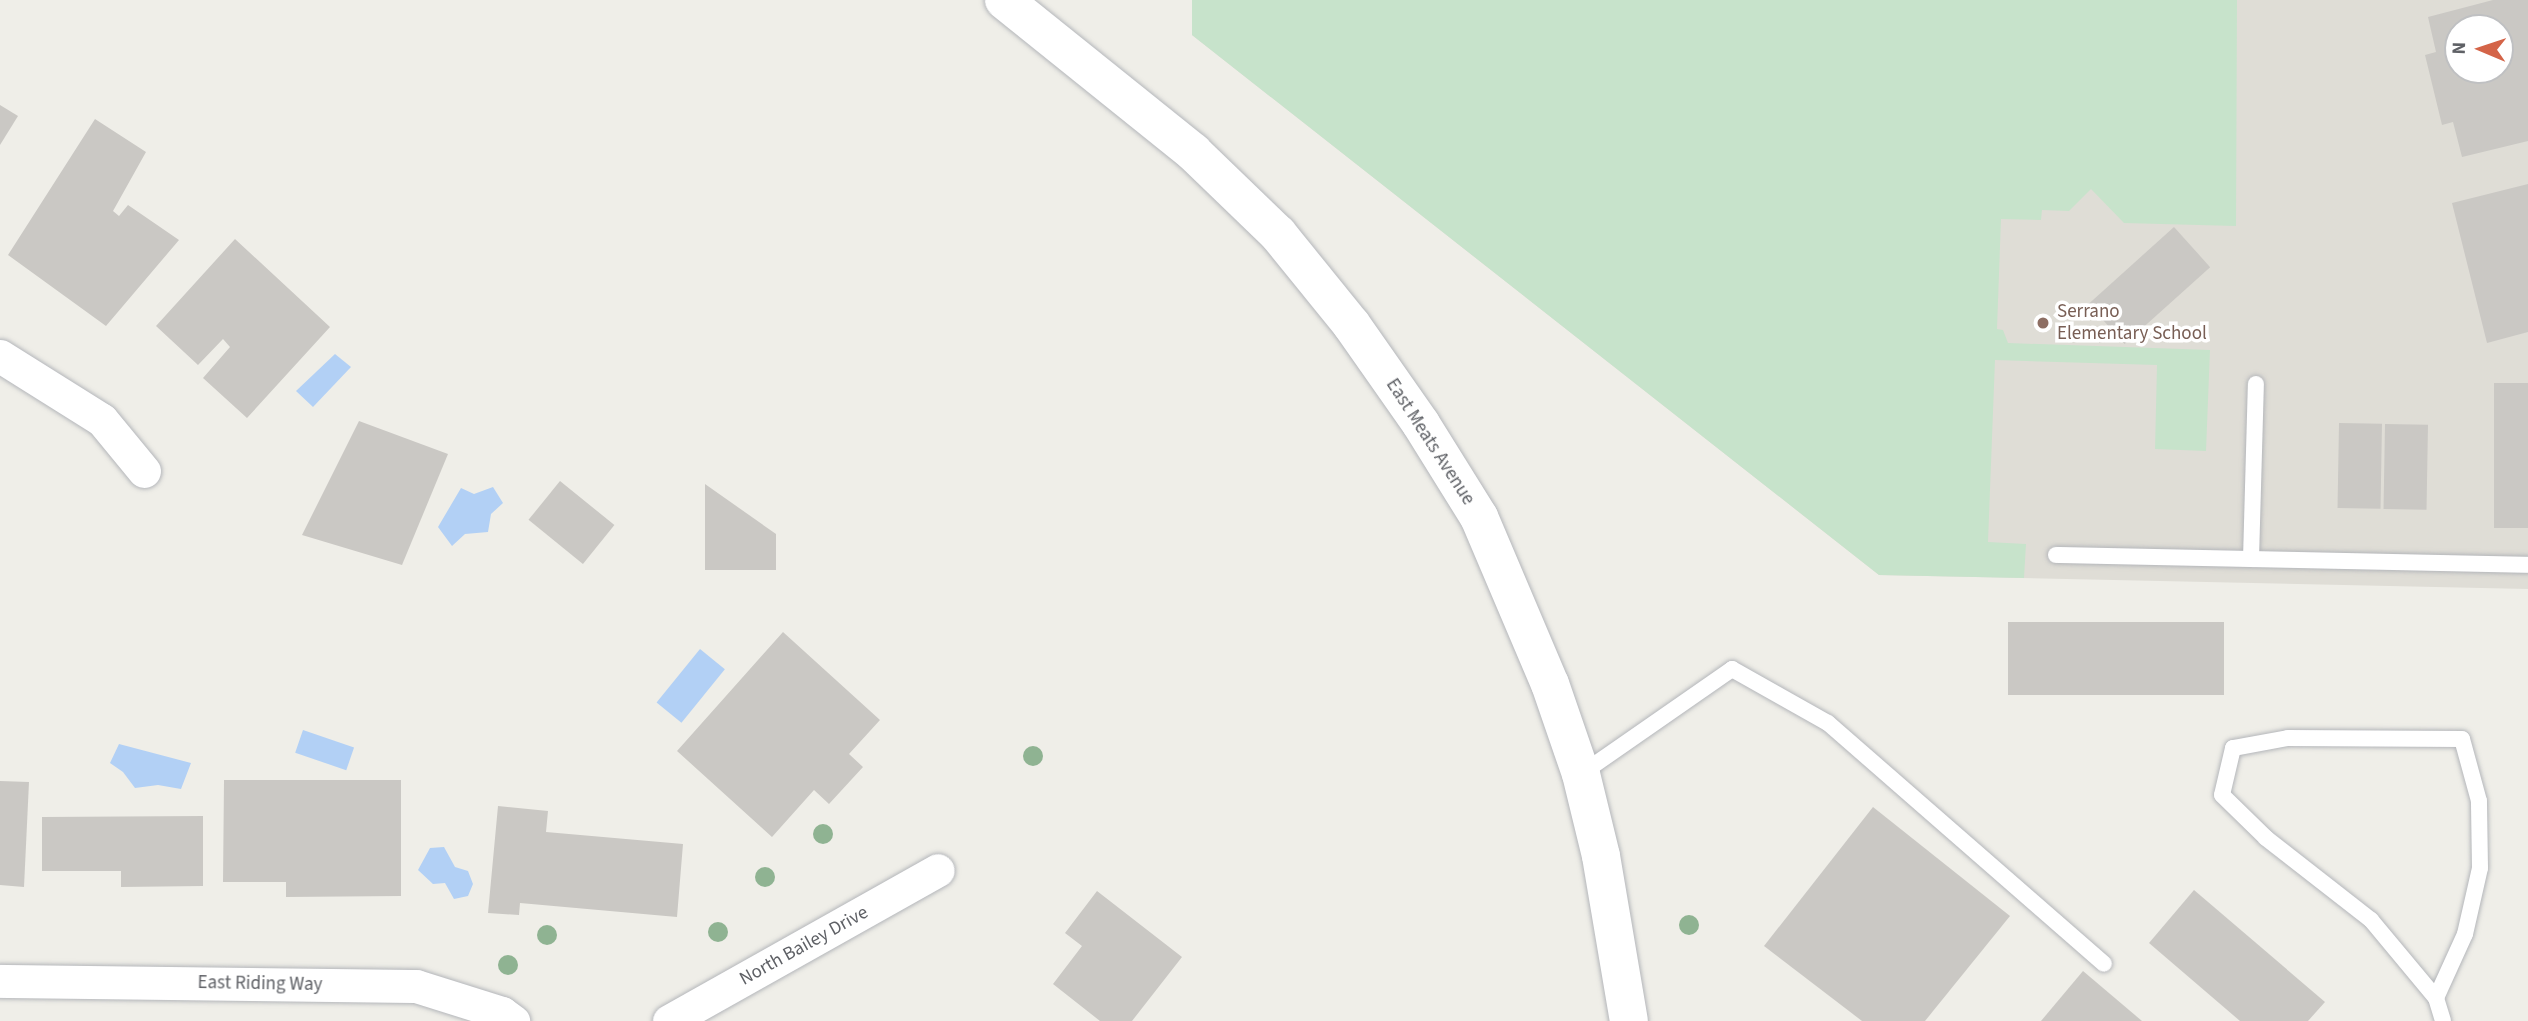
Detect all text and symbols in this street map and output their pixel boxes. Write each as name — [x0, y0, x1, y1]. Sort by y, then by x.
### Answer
north arrow — [2444, 14, 2514, 84]
text: N — [2446, 42, 2473, 55]
place label: Serrano Elementary School — [2057, 301, 2207, 345]
marker: Serrano Elementary School — [2035, 315, 2051, 331]
street label: East Meats Avenue — [1381, 374, 1479, 510]
street label: North Bailey Drive — [736, 901, 872, 991]
street label: East Riding Way — [197, 972, 323, 996]

